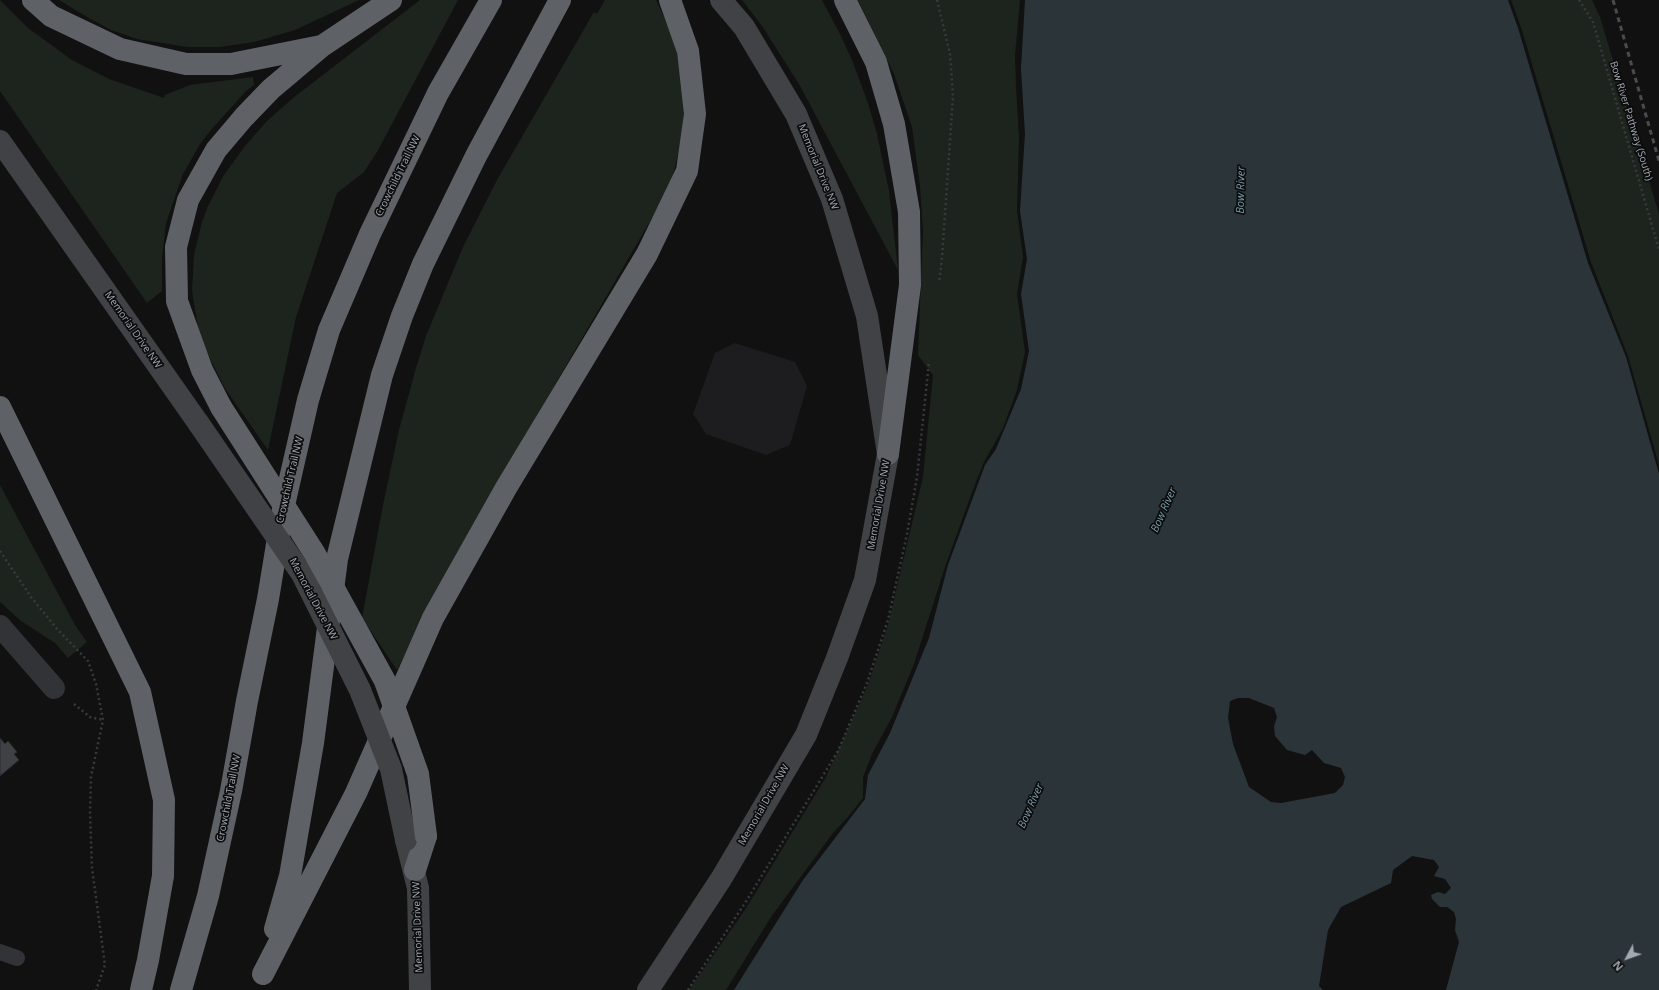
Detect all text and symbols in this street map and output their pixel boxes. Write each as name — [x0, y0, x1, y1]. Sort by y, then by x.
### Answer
street label: Bow River Pathway (South) — [1607, 60, 1655, 182]
street label: Memorial Drive NW — [795, 123, 841, 211]
street label: Crowchild Trail NW — [373, 134, 423, 218]
water label: Bow River — [1234, 166, 1248, 214]
street label: Memorial Drive NW — [102, 289, 164, 371]
street label: Crowchild Trail NW — [274, 436, 306, 524]
street label: Memorial Drive NW — [865, 459, 893, 551]
water label: Bow River — [1148, 486, 1180, 534]
street label: Memorial Drive NW — [286, 556, 340, 642]
street label: Crowchild Trail NW — [215, 753, 243, 843]
street label: Memorial Drive NW — [736, 763, 792, 847]
water label: Bow River — [1015, 782, 1047, 830]
street label: Memorial Drive NW — [410, 881, 426, 973]
north arrow — [1607, 938, 1647, 978]
text: N — [1609, 958, 1626, 975]

